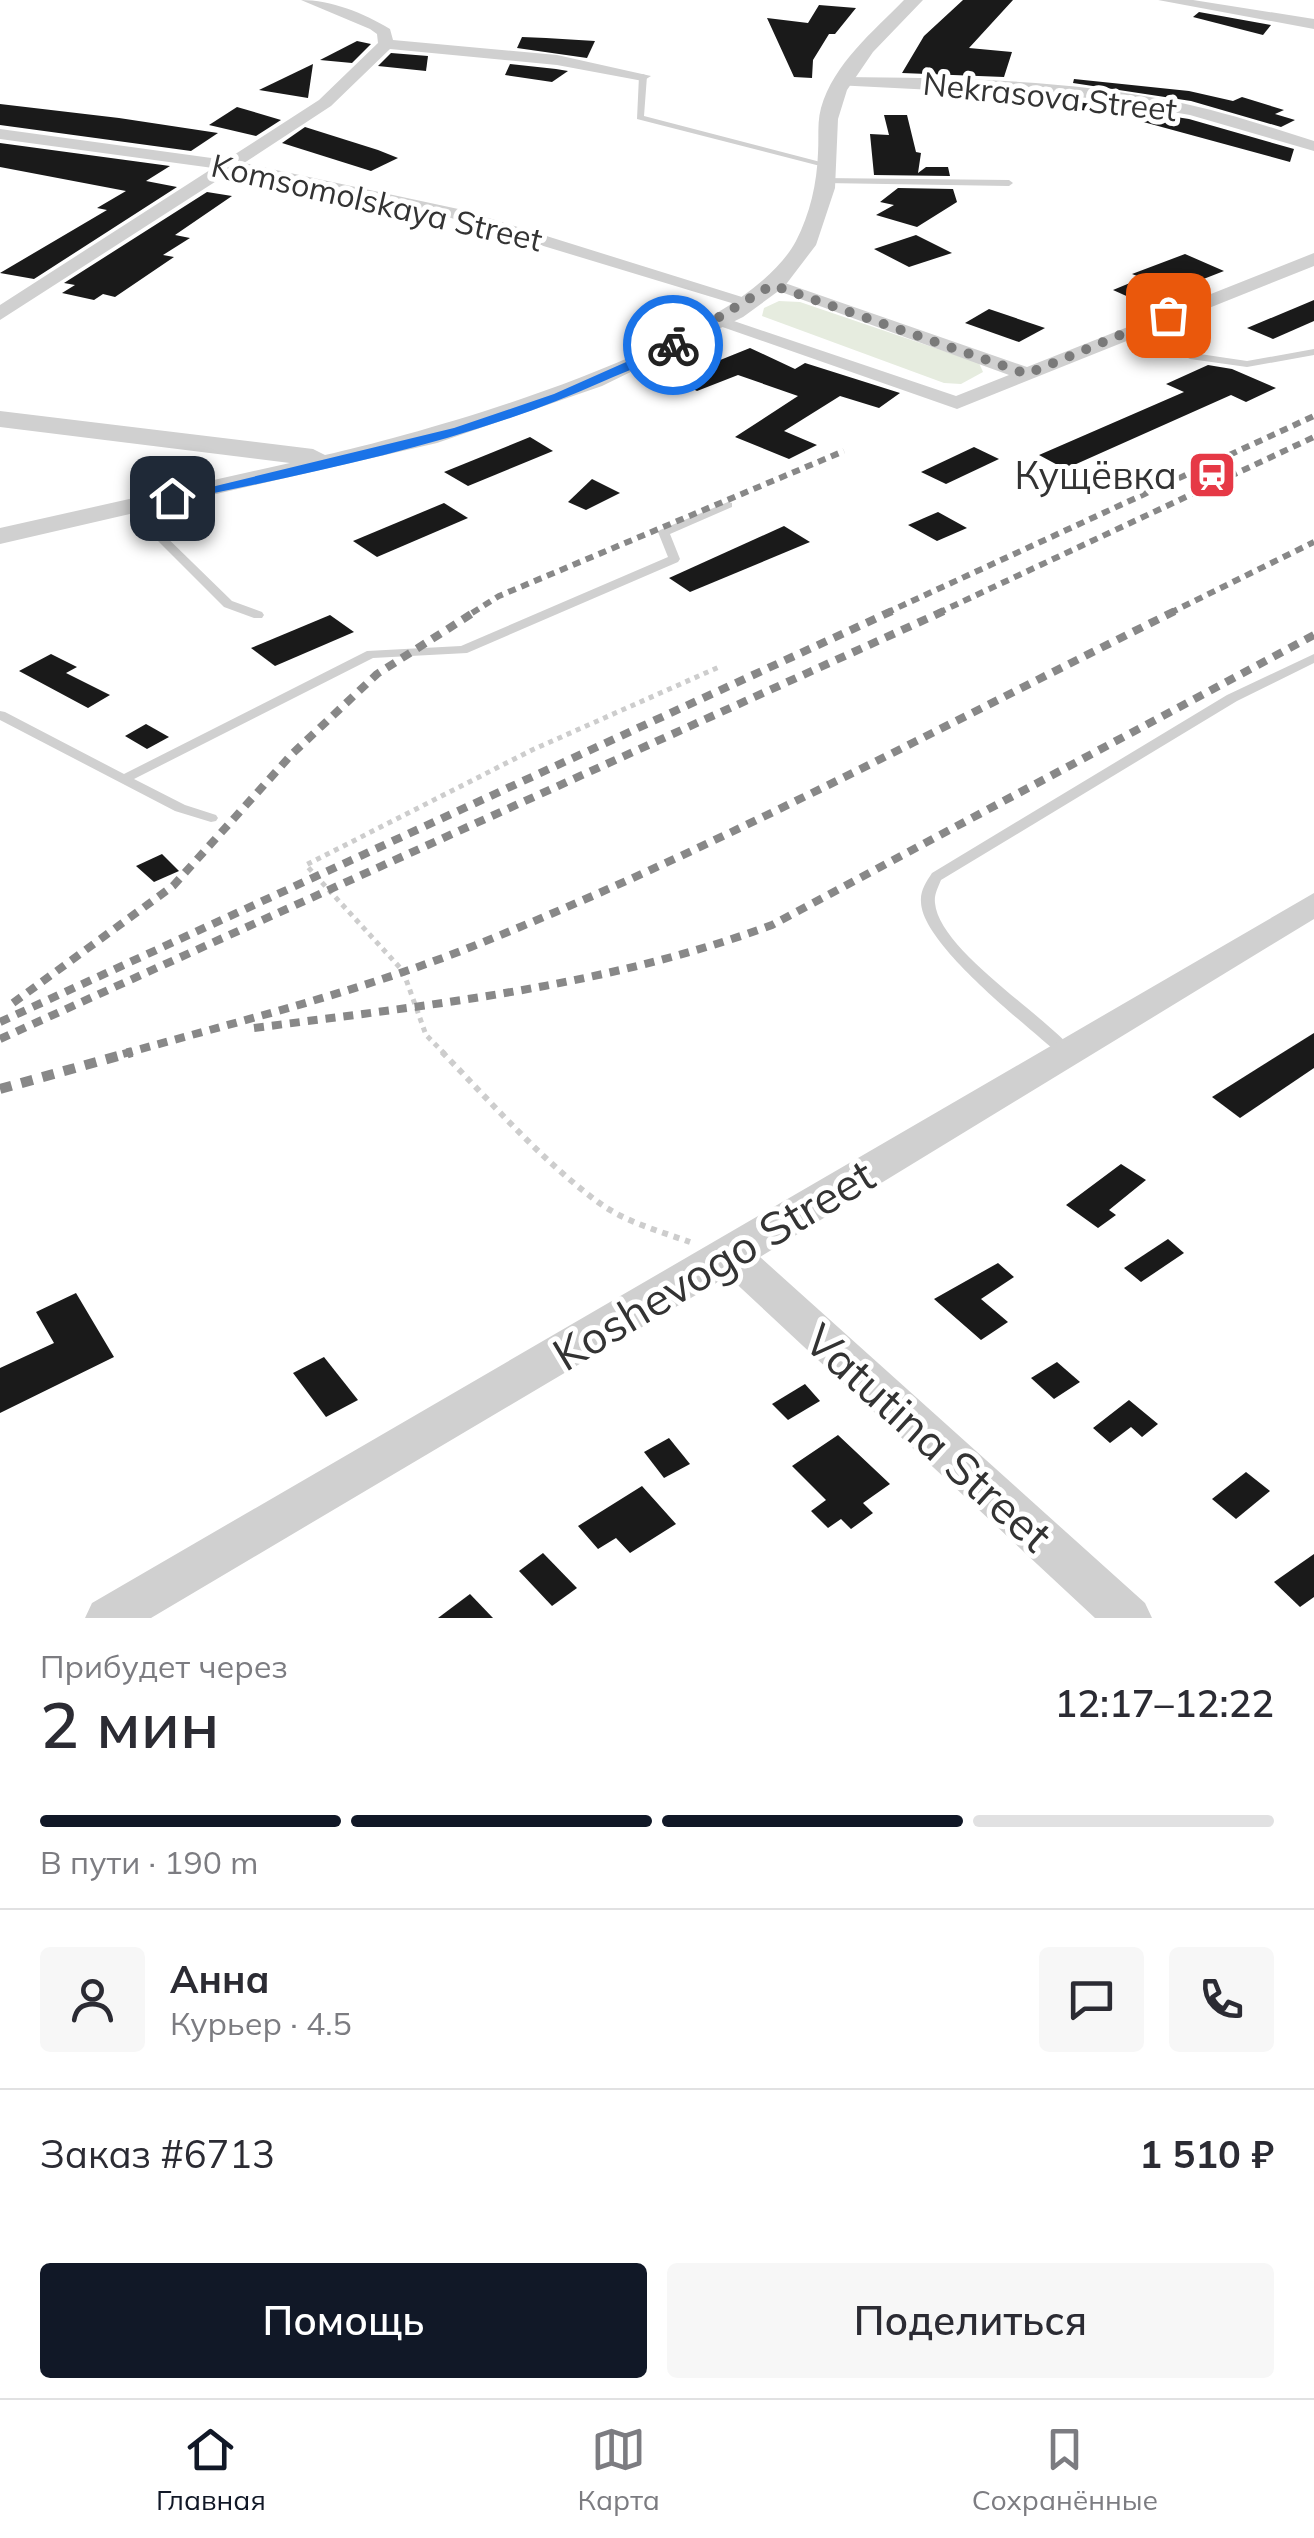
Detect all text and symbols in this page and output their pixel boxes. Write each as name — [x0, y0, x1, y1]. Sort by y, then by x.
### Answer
street label: Nekrasova Street — [921, 63, 1179, 129]
street label: Komsomolskaya Street — [208, 144, 546, 260]
pin — [1126, 273, 1211, 358]
icon: bag — [1141, 288, 1196, 343]
courier — [623, 295, 723, 395]
icon: bike — [646, 318, 701, 373]
station icon: Кущёвка — [1186, 449, 1238, 501]
place label: Кущёвка — [1014, 451, 1177, 499]
pin — [130, 456, 215, 541]
icon: home — [145, 471, 200, 526]
street label: Koshevogo Street — [542, 1146, 884, 1382]
street label: Vatutina Street — [794, 1311, 1064, 1563]
text: Прибудет через — [40, 1646, 288, 1686]
text: 12:17–12:22 — [1054, 1679, 1274, 1727]
text: 2 мин — [40, 1683, 220, 1764]
text: В пути · 190 m — [40, 1842, 258, 1882]
button: person — [40, 1947, 145, 2052]
button: chat — [1039, 1947, 1144, 2052]
button: phone — [1169, 1947, 1274, 2052]
text: Анна — [170, 1955, 270, 2003]
text: Курьер · 4.5 — [170, 2003, 352, 2043]
text: Заказ #6713 — [40, 2130, 275, 2178]
text: 1 510 ₽ — [1139, 2130, 1274, 2178]
button: Помощь — [40, 2263, 647, 2378]
button: Поделиться — [667, 2263, 1274, 2378]
tab: Главная — [156, 2422, 266, 2517]
tab: Карта — [578, 2422, 660, 2517]
tab: Сохранённые — [972, 2422, 1158, 2517]

